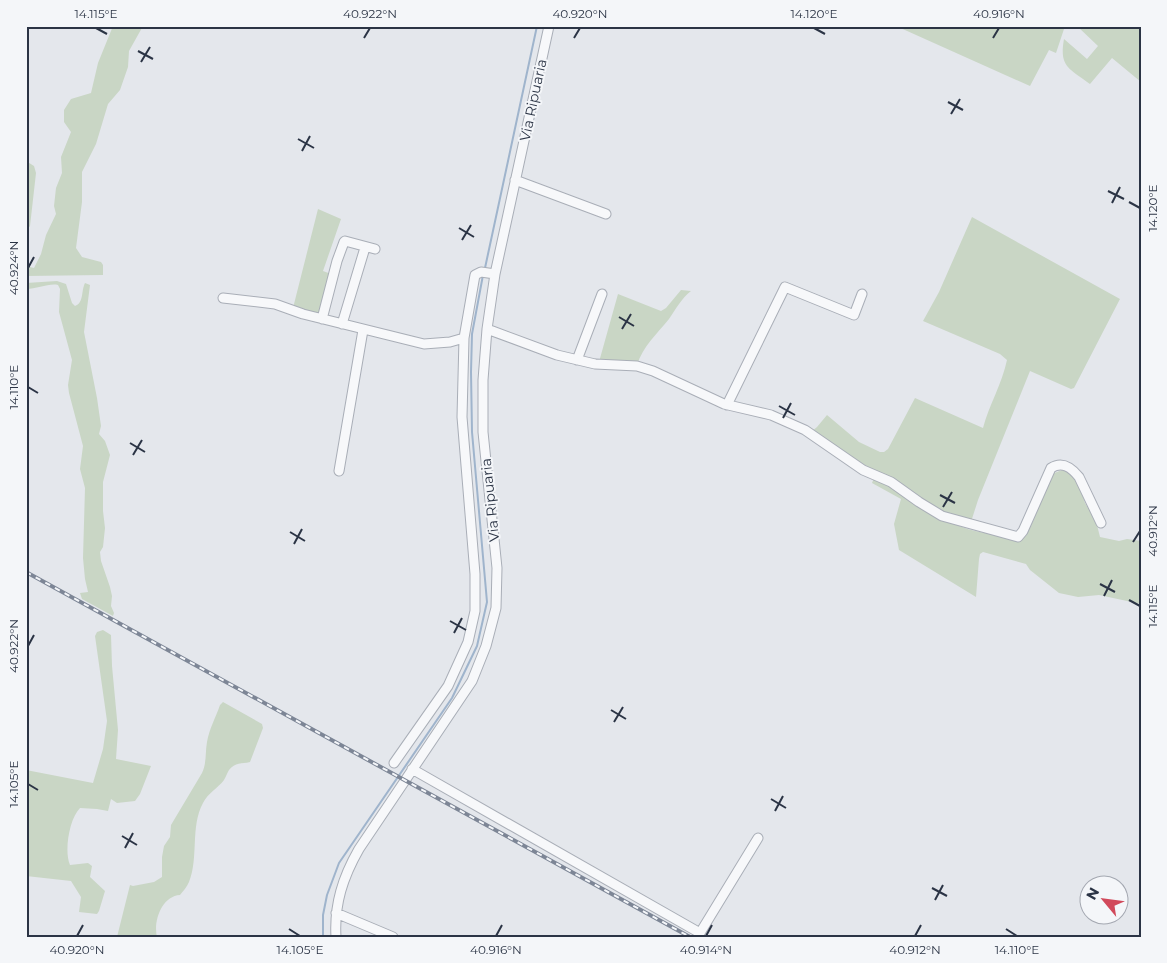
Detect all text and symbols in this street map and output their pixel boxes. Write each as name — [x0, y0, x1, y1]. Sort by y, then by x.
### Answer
text: 14.115°E — [74, 6, 118, 21]
text: 40.922°N — [343, 6, 397, 21]
text: 40.920°N — [552, 6, 608, 21]
text: 14.120°E — [790, 6, 838, 21]
text: 40.916°N — [973, 6, 1025, 21]
street label: Via Ripuaria — [515, 57, 551, 143]
text: 14.120°E — [1145, 184, 1160, 232]
text: 40.924°N — [6, 241, 21, 295]
text: 14.110°E — [6, 365, 21, 409]
street label: Via Ripuaria — [477, 457, 503, 543]
text: 40.912°N — [1145, 505, 1160, 557]
text: 14.115°E — [1145, 584, 1160, 628]
text: 40.922°N — [6, 619, 21, 673]
text: 14.105°E — [6, 761, 21, 807]
north arrow — [1080, 876, 1130, 926]
text: N — [1082, 884, 1103, 903]
text: 40.920°N — [49, 942, 105, 957]
text: 14.105°E — [277, 942, 323, 957]
text: 40.916°N — [470, 942, 522, 957]
text: 40.914°N — [680, 942, 732, 957]
text: 40.912°N — [889, 942, 941, 957]
text: 14.110°E — [995, 942, 1039, 957]

